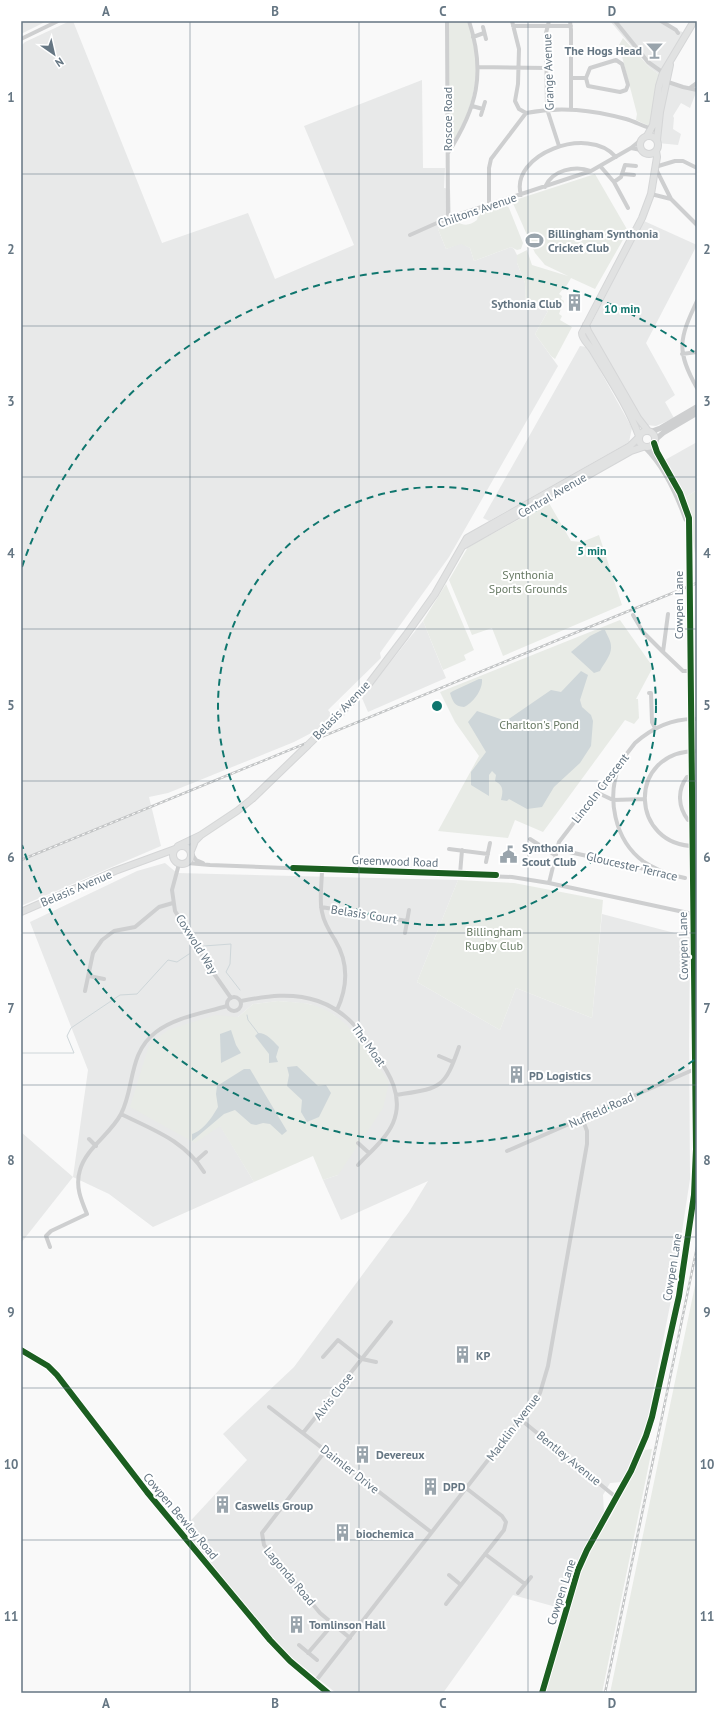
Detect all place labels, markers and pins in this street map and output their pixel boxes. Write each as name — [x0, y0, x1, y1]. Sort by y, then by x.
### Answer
bar icon: The Hogs Head — [645, 40, 665, 60]
place label: The Hogs Head — [564, 43, 642, 58]
place label: Billingham Synthonia Cricket Club — [548, 226, 658, 255]
sports icon: Billingham Synthonia Cricket Club — [525, 230, 545, 250]
building icon: Sythonia Club — [565, 293, 585, 313]
place label: Sythonia Club — [491, 296, 563, 311]
centre of rings — [430, 699, 444, 713]
place label: Synthonia Scout Club — [522, 840, 577, 869]
public building icon: Synthonia Scout Club — [499, 844, 519, 864]
building icon: PD Logistics — [506, 1065, 526, 1085]
place label: PD Logistics — [529, 1068, 591, 1083]
building icon: KP — [453, 1345, 473, 1365]
place label: KP — [476, 1348, 490, 1363]
building icon: Devereux — [353, 1444, 373, 1464]
place label: Devereux — [376, 1447, 425, 1462]
building icon: DPD — [420, 1476, 440, 1496]
place label: DPD — [443, 1479, 466, 1494]
building icon: Caswells Group — [212, 1495, 232, 1515]
place label: Caswells Group — [235, 1498, 314, 1513]
building icon: biochemica — [333, 1523, 353, 1543]
place label: biochemica — [356, 1526, 414, 1541]
building icon: Tomlinson Hall — [286, 1614, 306, 1634]
place label: Tomlinson Hall — [309, 1617, 386, 1632]

